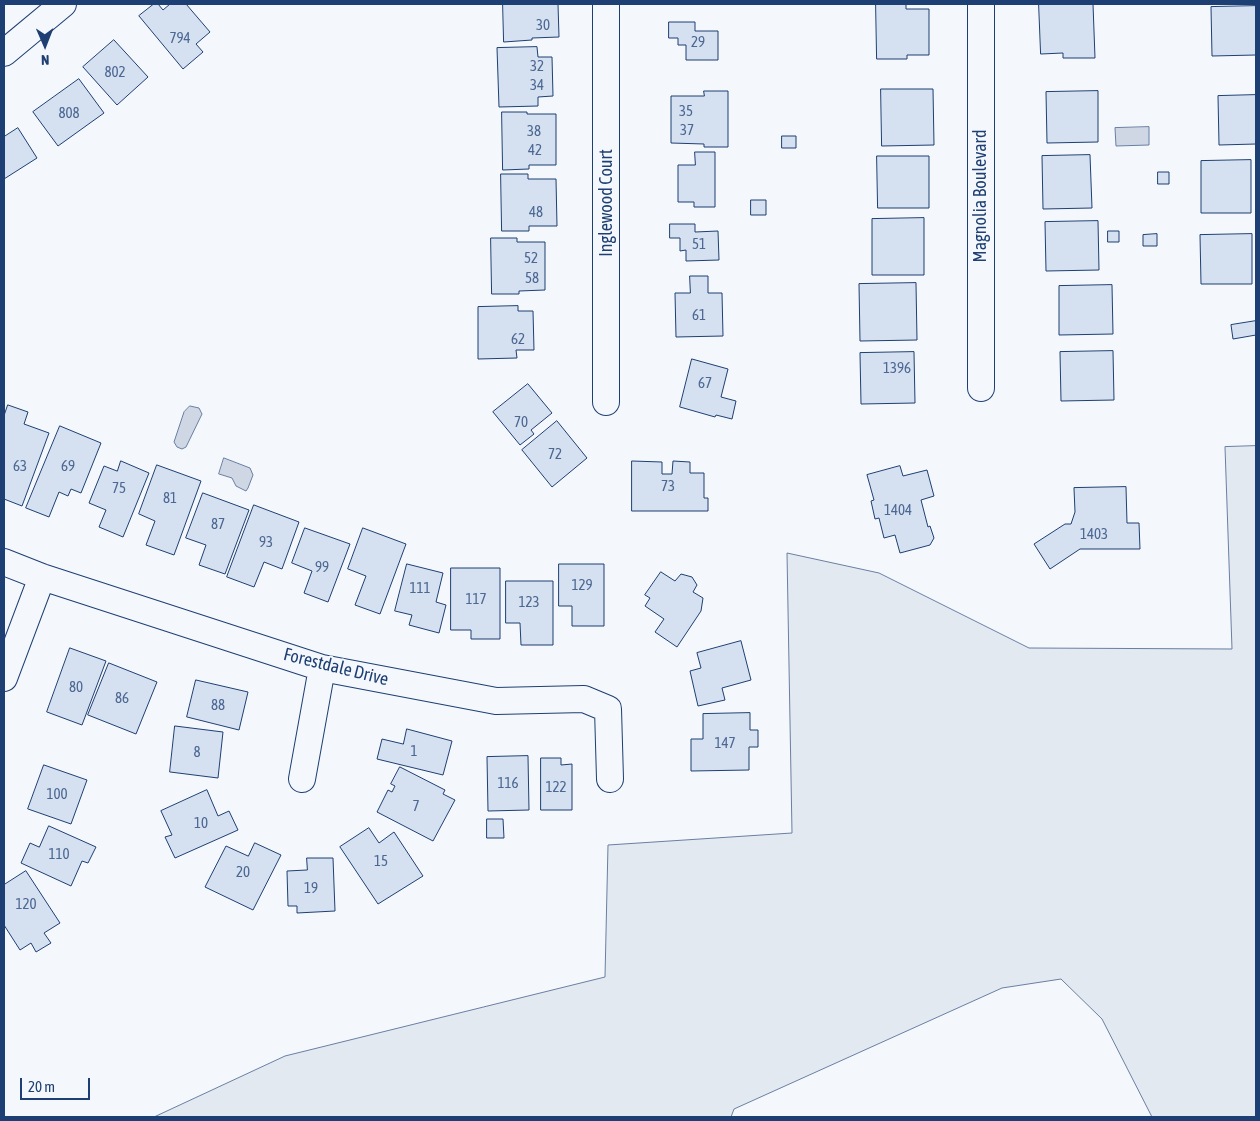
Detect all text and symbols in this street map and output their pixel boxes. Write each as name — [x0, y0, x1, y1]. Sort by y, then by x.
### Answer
house number: 30 — [536, 16, 550, 34]
north arrow — [20, 20, 70, 70]
house number: 794 — [169, 29, 191, 47]
house number: 29 — [691, 33, 705, 51]
text: N — [41, 52, 50, 68]
house number: 32 — [530, 57, 544, 75]
house number: 802 — [104, 63, 126, 81]
house number: 34 — [530, 76, 544, 94]
house number: 35 — [679, 102, 693, 120]
house number: 808 — [58, 104, 80, 122]
house number: 37 — [680, 121, 694, 139]
house number: 38 — [527, 122, 541, 140]
street label: Magnolia Boulevard — [969, 130, 991, 262]
house number: 42 — [528, 141, 542, 159]
street label: Inglewood Court — [595, 149, 617, 257]
house number: 48 — [529, 203, 543, 221]
house number: 51 — [692, 235, 706, 253]
house number: 52 — [524, 249, 538, 267]
house number: 58 — [525, 269, 539, 287]
house number: 61 — [692, 306, 706, 324]
house number: 62 — [511, 330, 525, 348]
house number: 1396 — [883, 359, 911, 377]
house number: 67 — [698, 374, 712, 392]
house number: 70 — [514, 413, 528, 431]
house number: 72 — [548, 445, 562, 463]
house number: 63 — [13, 457, 27, 475]
house number: 69 — [61, 457, 75, 475]
house number: 73 — [661, 477, 675, 495]
house number: 75 — [112, 479, 126, 497]
house number: 81 — [163, 489, 177, 507]
house number: 1404 — [884, 501, 912, 519]
house number: 87 — [211, 515, 225, 533]
house number: 1403 — [1080, 525, 1108, 543]
house number: 93 — [259, 533, 273, 551]
house number: 99 — [315, 558, 329, 576]
house number: 129 — [571, 576, 593, 594]
house number: 111 — [409, 579, 431, 597]
house number: 117 — [465, 590, 487, 608]
house number: 123 — [518, 593, 540, 611]
street label: Forestdale Drive — [281, 644, 391, 690]
house number: 80 — [69, 678, 83, 696]
house number: 86 — [115, 689, 129, 707]
house number: 88 — [211, 696, 225, 714]
house number: 147 — [714, 734, 736, 752]
house number: 1 — [410, 742, 418, 760]
house number: 8 — [193, 743, 201, 761]
house number: 116 — [497, 774, 519, 792]
house number: 122 — [545, 778, 567, 796]
house number: 100 — [46, 785, 68, 803]
house number: 7 — [412, 797, 420, 815]
house number: 10 — [194, 814, 208, 832]
house number: 110 — [48, 845, 70, 863]
house number: 15 — [374, 852, 388, 870]
house number: 20 — [236, 863, 250, 881]
house number: 19 — [304, 879, 318, 897]
house number: 120 — [15, 895, 37, 913]
scale bar — [22, 1068, 92, 1100]
text: 20 m — [28, 1078, 55, 1095]

